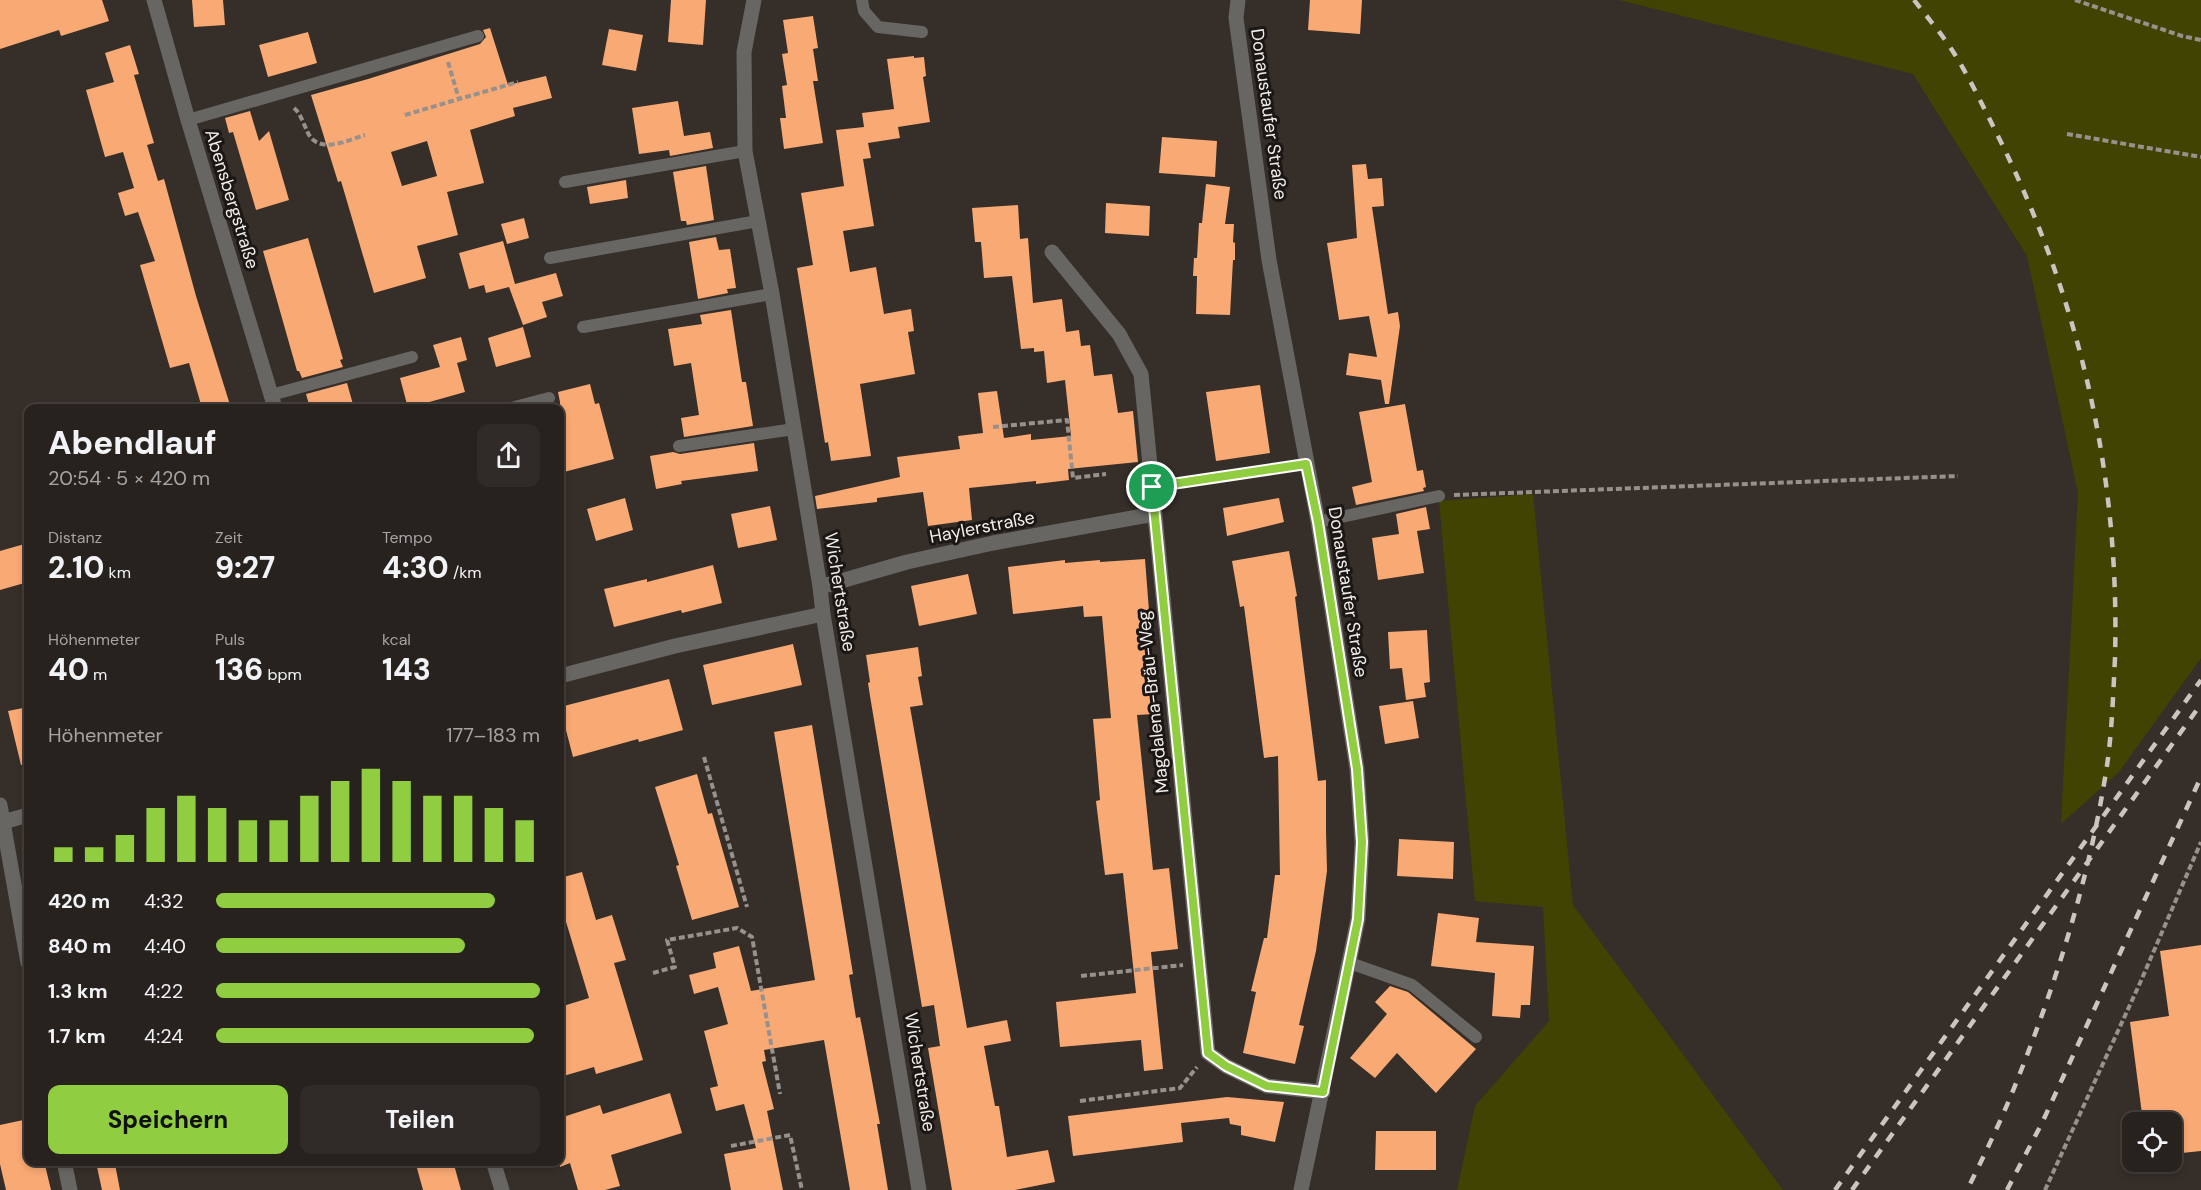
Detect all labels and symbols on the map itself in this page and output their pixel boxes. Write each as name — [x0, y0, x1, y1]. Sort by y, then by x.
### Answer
street label: Donaustaufer Straße — [1245, 27, 1293, 201]
street label: Abensbergstraße — [199, 126, 265, 272]
pin — [1126, 461, 1177, 512]
street label: Haylerstraße — [927, 505, 1037, 549]
street label: Donaustaufer Straße — [1323, 505, 1373, 679]
street label: Wichertstraße — [819, 531, 861, 653]
street label: Magdalena-Bräu-Weg — [1131, 610, 1175, 794]
street label: Wichertstraße — [899, 1011, 941, 1133]

